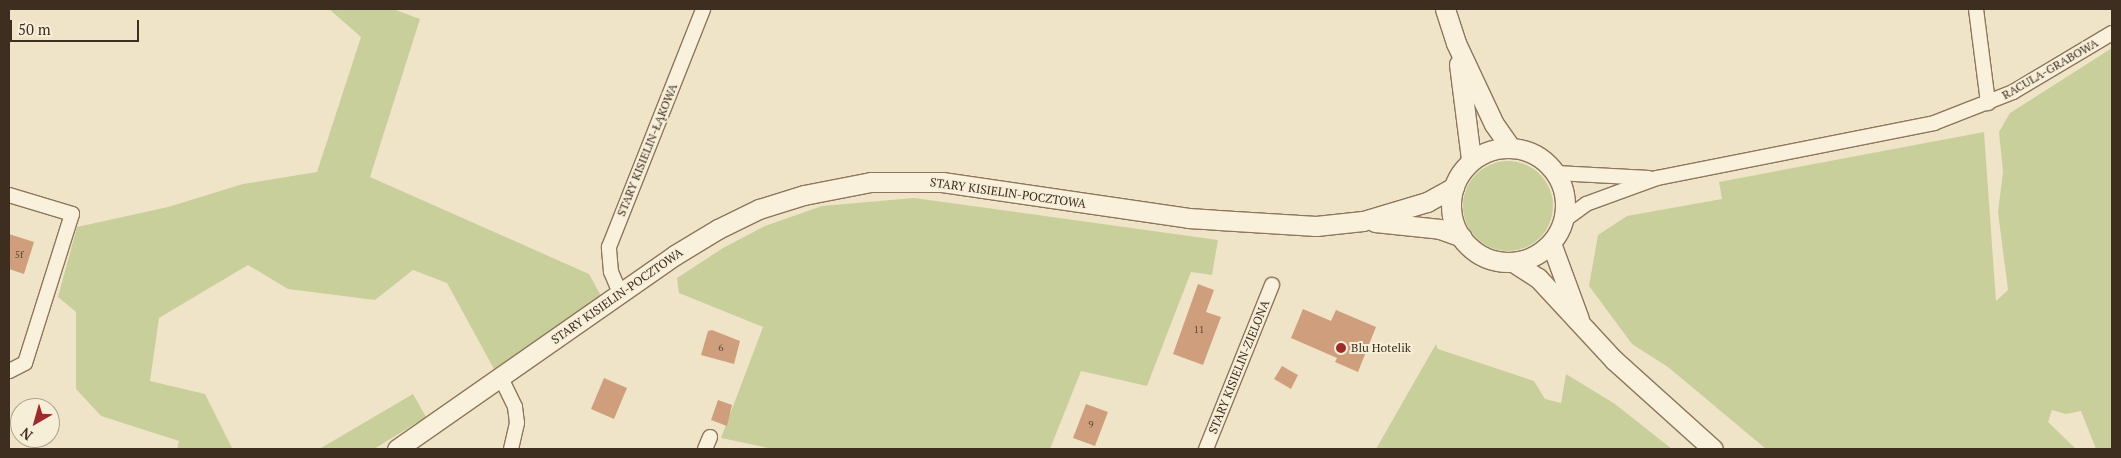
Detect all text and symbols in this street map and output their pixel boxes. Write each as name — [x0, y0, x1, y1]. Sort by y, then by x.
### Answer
scale bar — [12, 10, 141, 42]
text: 50 m — [18, 19, 51, 39]
street label: RACULA-GRABOWA — [1999, 36, 2101, 102]
street label: STARY KISIELIN-ŁĄKOWA — [614, 82, 680, 218]
street label: STARY KISIELIN-POCZTOWA — [929, 175, 1087, 211]
street label: STARY KISIELIN-POCZTOWA — [548, 245, 686, 347]
house number: 5f — [15, 249, 23, 261]
street label: STARY KISIELIN-ZIELONA — [1206, 298, 1272, 436]
house number: 11 — [1194, 324, 1204, 336]
place label: Blu Hotelik — [1351, 341, 1411, 355]
house number: 6 — [718, 342, 724, 354]
marker: Blu Hotelik — [1335, 342, 1347, 354]
north arrow — [10, 398, 60, 448]
house number: 9 — [1088, 419, 1094, 431]
text: N — [16, 424, 36, 445]

